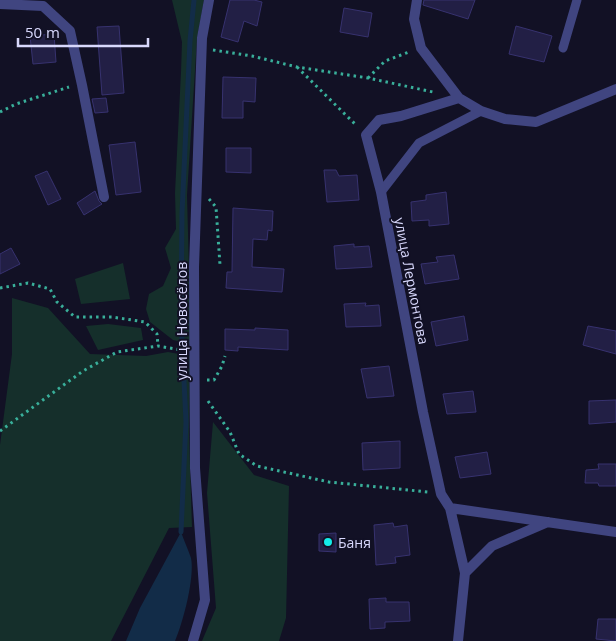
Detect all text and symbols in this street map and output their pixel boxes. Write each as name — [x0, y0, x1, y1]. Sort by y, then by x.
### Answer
scale bar — [18, 15, 148, 47]
text: 50 m — [25, 22, 60, 42]
street label: улица Лермонтова — [390, 216, 434, 346]
street label: улица Новосёлов — [172, 262, 191, 380]
place label: Баня — [338, 533, 371, 552]
marker: Баня — [322, 536, 334, 548]

